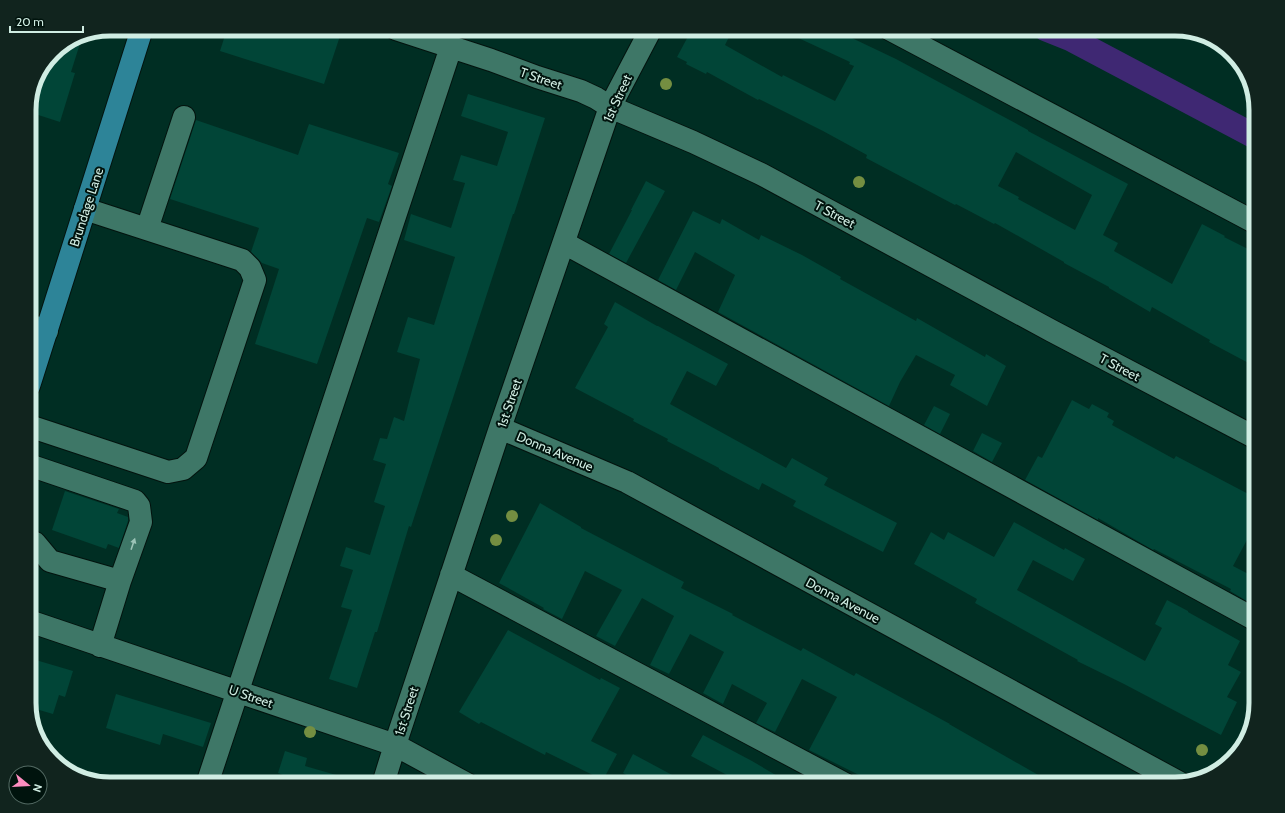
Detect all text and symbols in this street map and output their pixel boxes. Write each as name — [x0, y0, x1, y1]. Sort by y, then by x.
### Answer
scale bar — [10, 8, 83, 34]
text: 20 m — [16, 14, 44, 29]
street label: T Street — [518, 63, 565, 93]
street label: 1st Street — [599, 71, 635, 124]
street label: Brundage Lane — [66, 165, 106, 248]
street label: T Street — [812, 197, 858, 232]
street label: T Street — [1097, 350, 1143, 385]
street label: 1st Street — [493, 376, 525, 429]
street label: Donna Avenue — [514, 428, 596, 474]
one-way arrow — [130, 538, 136, 550]
street label: Donna Avenue — [803, 574, 883, 626]
street label: U Street — [227, 681, 276, 711]
street label: 1st Street — [391, 684, 422, 737]
north arrow — [8, 765, 48, 805]
text: N — [30, 782, 45, 794]

